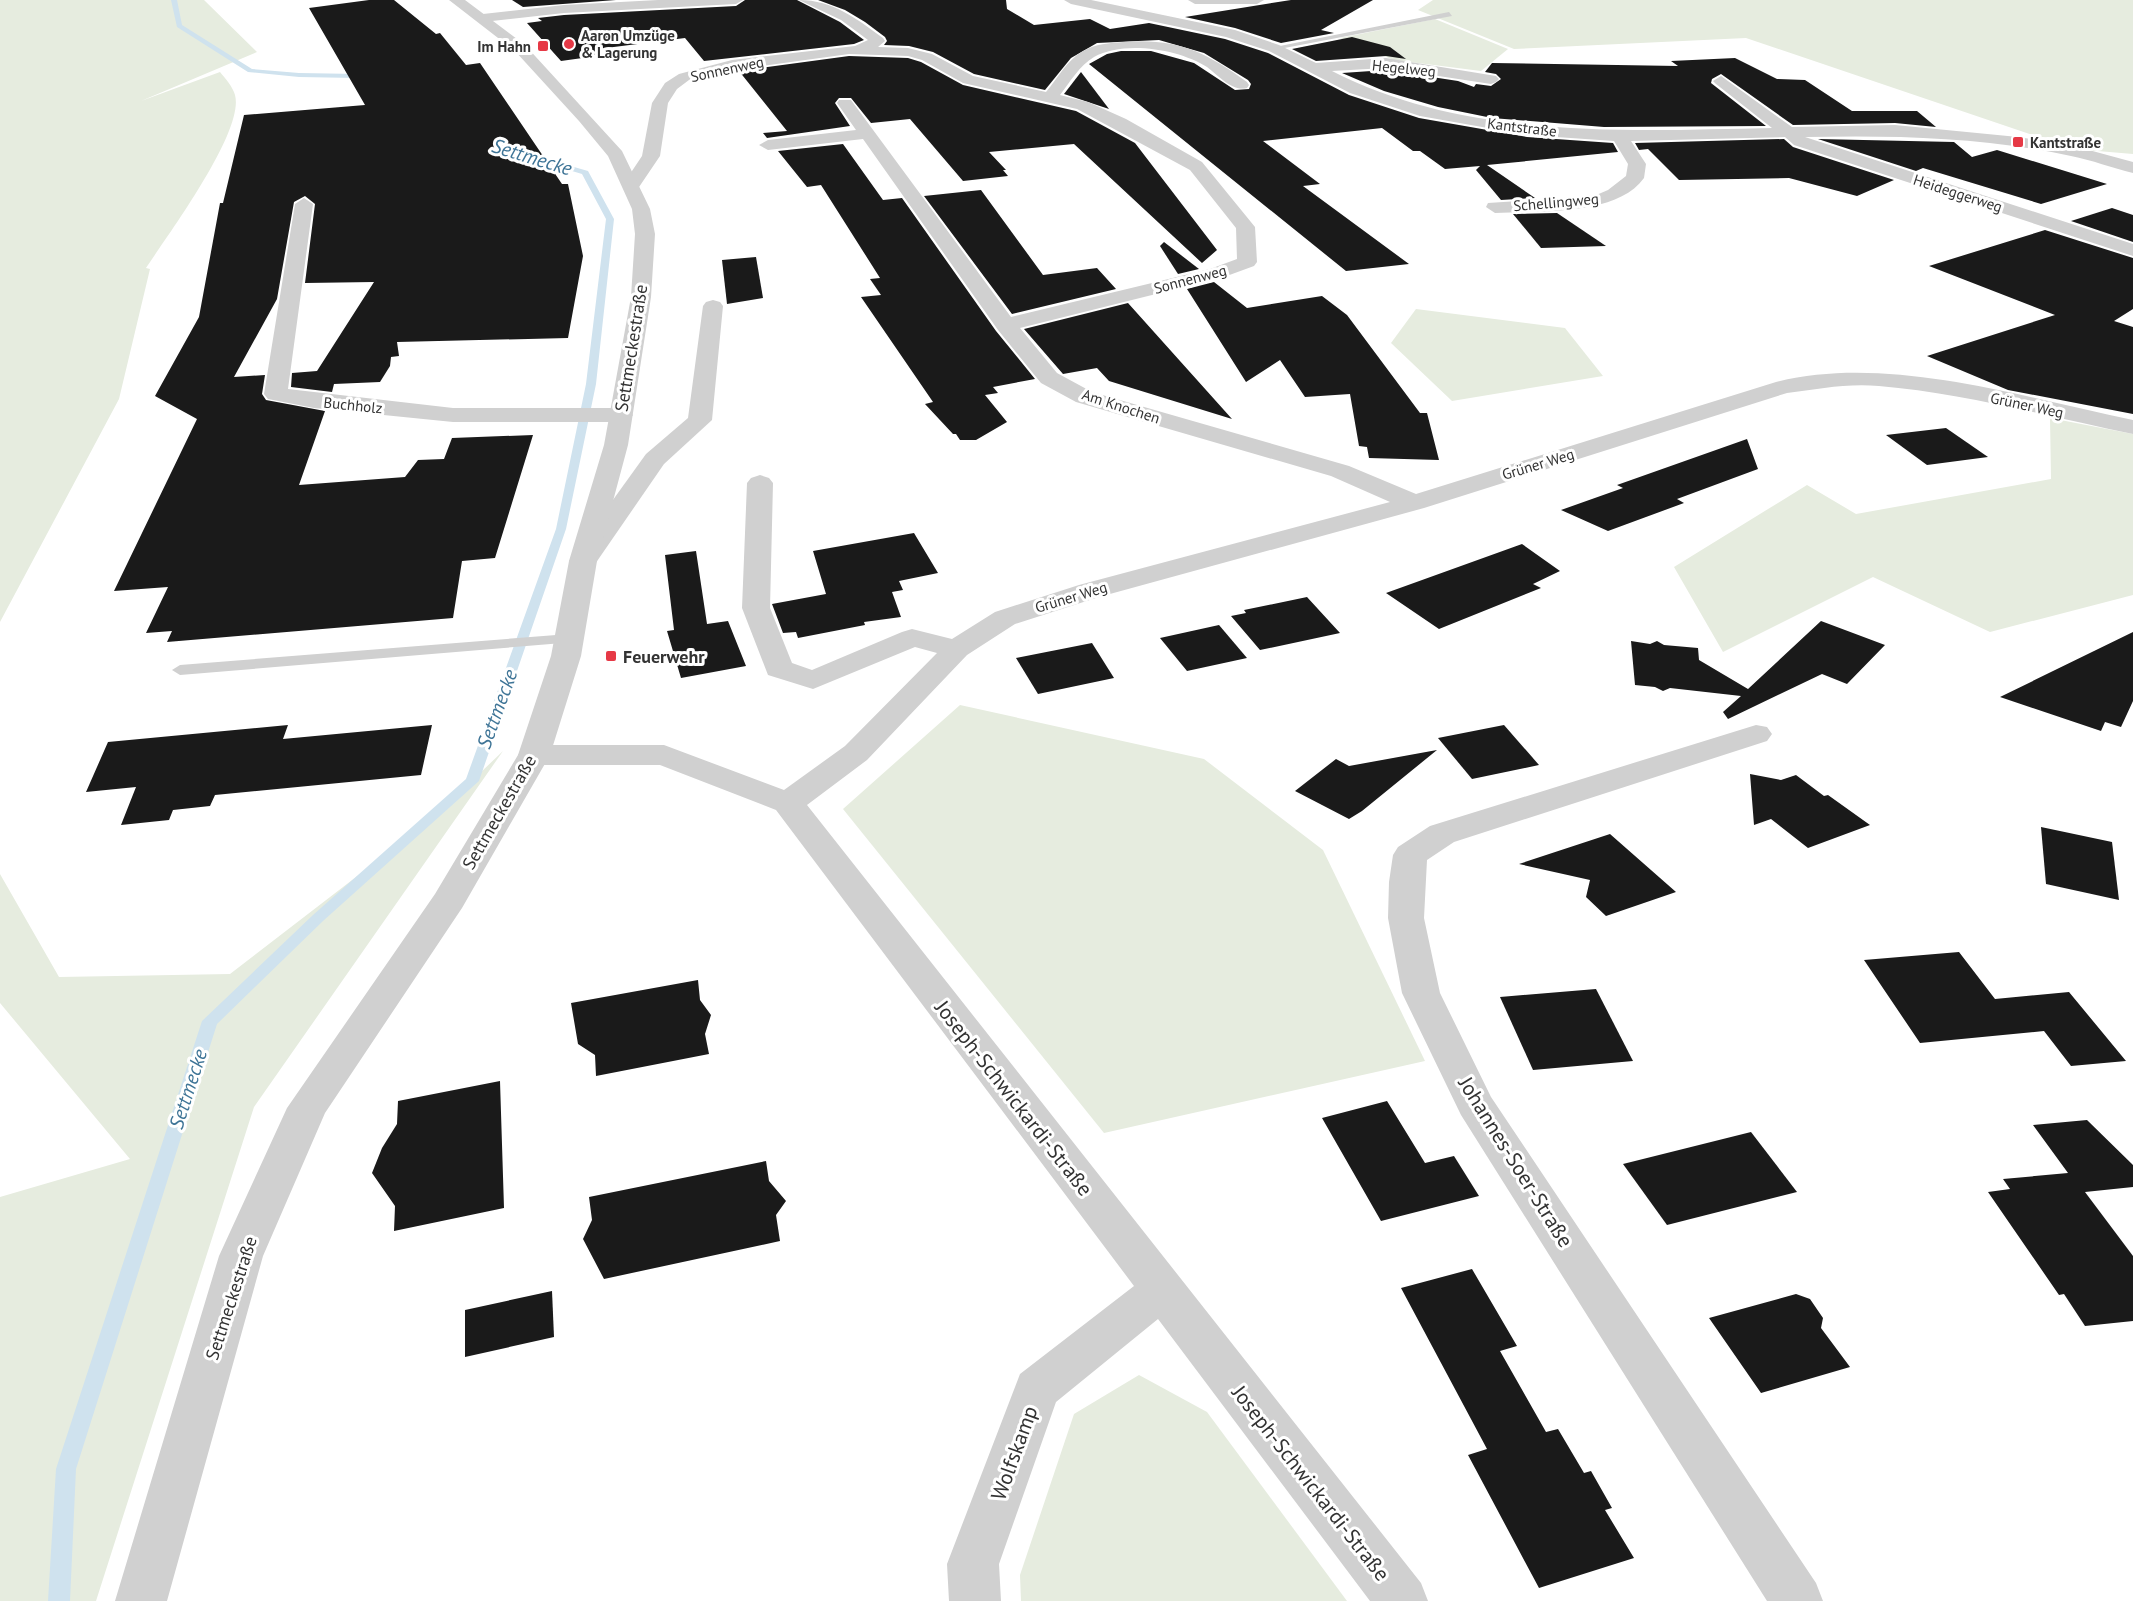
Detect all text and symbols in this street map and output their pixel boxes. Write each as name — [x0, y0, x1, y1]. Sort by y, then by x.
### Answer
place label: Aaron Umzüge & Lagerung — [581, 26, 675, 62]
place label: Im Hahn — [477, 37, 531, 56]
marker: Aaron Umzüge & Lagerung — [562, 37, 576, 51]
marker: Im Hahn — [536, 39, 550, 53]
street label: Sonnenweg — [689, 52, 765, 86]
street label: Hegelweg — [1371, 55, 1437, 81]
street label: Kantstraße — [1486, 113, 1558, 141]
water label: Settmecke — [489, 132, 576, 182]
place label: Kantstraße — [2030, 133, 2102, 152]
marker: Kantstraße — [2011, 135, 2025, 149]
street label: Heideggerweg — [1911, 170, 2005, 216]
street label: Schellingweg — [1512, 189, 1600, 215]
street label: Sonnenweg — [1152, 260, 1228, 298]
street label: Settmeckestraße — [610, 283, 652, 413]
street label: Am Knochen — [1080, 384, 1162, 428]
street label: Grüner Weg — [1989, 388, 2065, 422]
street label: Buchholz — [323, 392, 383, 418]
street label: Grüner Weg — [1500, 444, 1576, 484]
street label: Grüner Weg — [1033, 577, 1109, 617]
place label: Feuerwehr — [623, 645, 705, 668]
marker: Feuerwehr — [604, 649, 618, 663]
water label: Settmecke — [471, 665, 524, 752]
street label: Settmeckestraße — [457, 751, 541, 873]
street label: Joseph-Schwickardi-Straße — [929, 994, 1099, 1201]
water label: Settmecke — [163, 1045, 213, 1132]
street label: Johannes-Soer-Straße — [1452, 1071, 1579, 1252]
street label: Settmeckestraße — [200, 1233, 262, 1363]
street label: Joseph-Schwickardi-Straße — [1226, 1379, 1396, 1586]
street label: Wolfskamp — [984, 1402, 1044, 1504]

